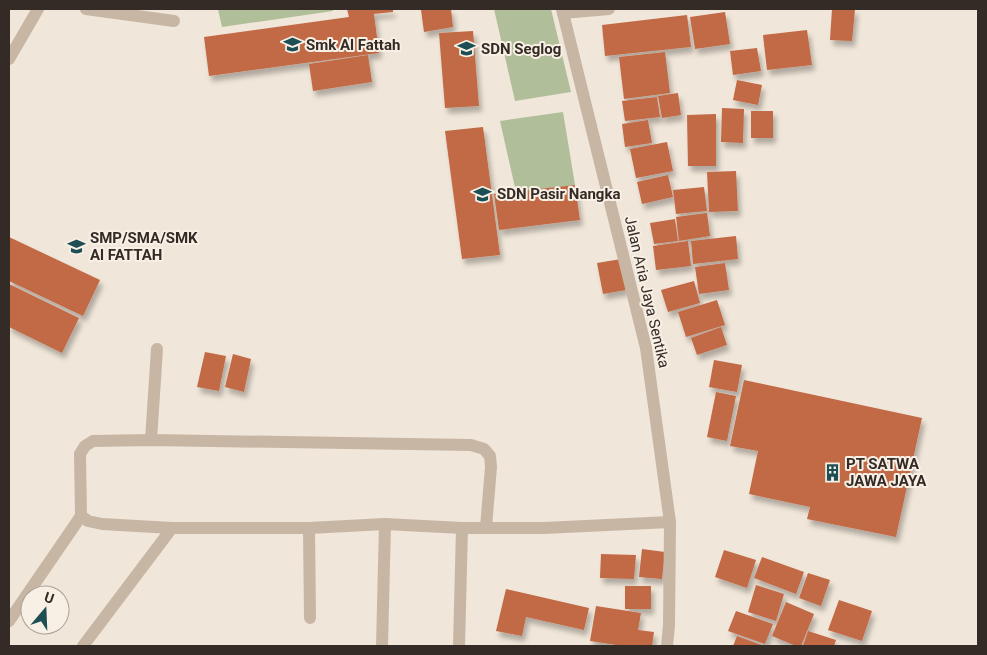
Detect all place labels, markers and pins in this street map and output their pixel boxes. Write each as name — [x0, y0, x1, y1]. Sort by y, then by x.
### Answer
school or university icon: Smk Al Fattah — [282, 35, 302, 55]
place label: Smk Al Fattah — [306, 36, 400, 54]
school or university icon: SDN Seglog — [457, 39, 477, 59]
place label: SDN Seglog — [481, 40, 561, 58]
school or university icon: SDN Pasir Nangka — [473, 184, 493, 204]
place label: SDN Pasir Nangka — [497, 185, 620, 203]
place label: SMP/SMA/SMK Al FATTAH — [90, 229, 198, 264]
school or university icon: SMP/SMA/SMK Al FATTAH — [66, 237, 86, 257]
place label: PT SATWA JAWA JAYA — [846, 455, 927, 490]
building icon: PT SATWA JAWA JAYA — [822, 463, 842, 483]

